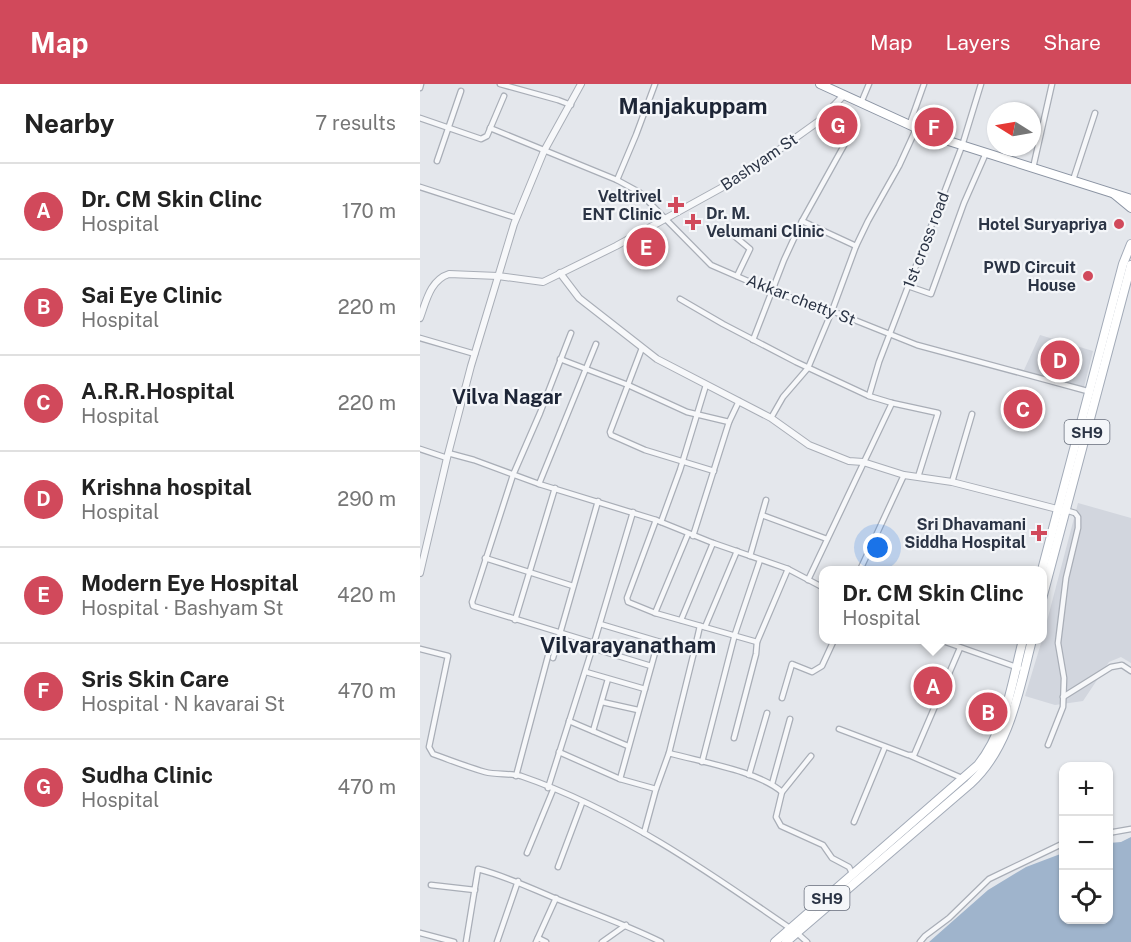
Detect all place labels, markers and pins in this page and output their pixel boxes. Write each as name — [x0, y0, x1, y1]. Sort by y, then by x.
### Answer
pin: G — [818, 102, 858, 147]
pin: F — [914, 104, 954, 150]
place label: Veltrivel ENT Clinic — [582, 187, 662, 224]
marker: Veltrivel ENT Clinic — [667, 196, 685, 214]
place label: Dr. M. Velumani Clinic — [706, 204, 825, 241]
marker: Dr. M. Velumani Clinic — [684, 213, 702, 231]
place label: Hotel Suryapriya — [978, 215, 1107, 234]
marker: Hotel Suryapriya — [1112, 217, 1126, 231]
pin: E — [626, 224, 666, 270]
place label: PWD Circuit House — [983, 258, 1076, 295]
marker: PWD Circuit House — [1081, 269, 1095, 283]
pin: D — [1040, 338, 1080, 382]
pin: C — [1004, 386, 1042, 432]
place label: Sri Dhavamani Siddha Hospital — [904, 515, 1026, 552]
marker: Sri Dhavamani Siddha Hospital — [1030, 524, 1048, 542]
pin: A — [914, 664, 952, 708]
pin: B — [968, 690, 1008, 734]

